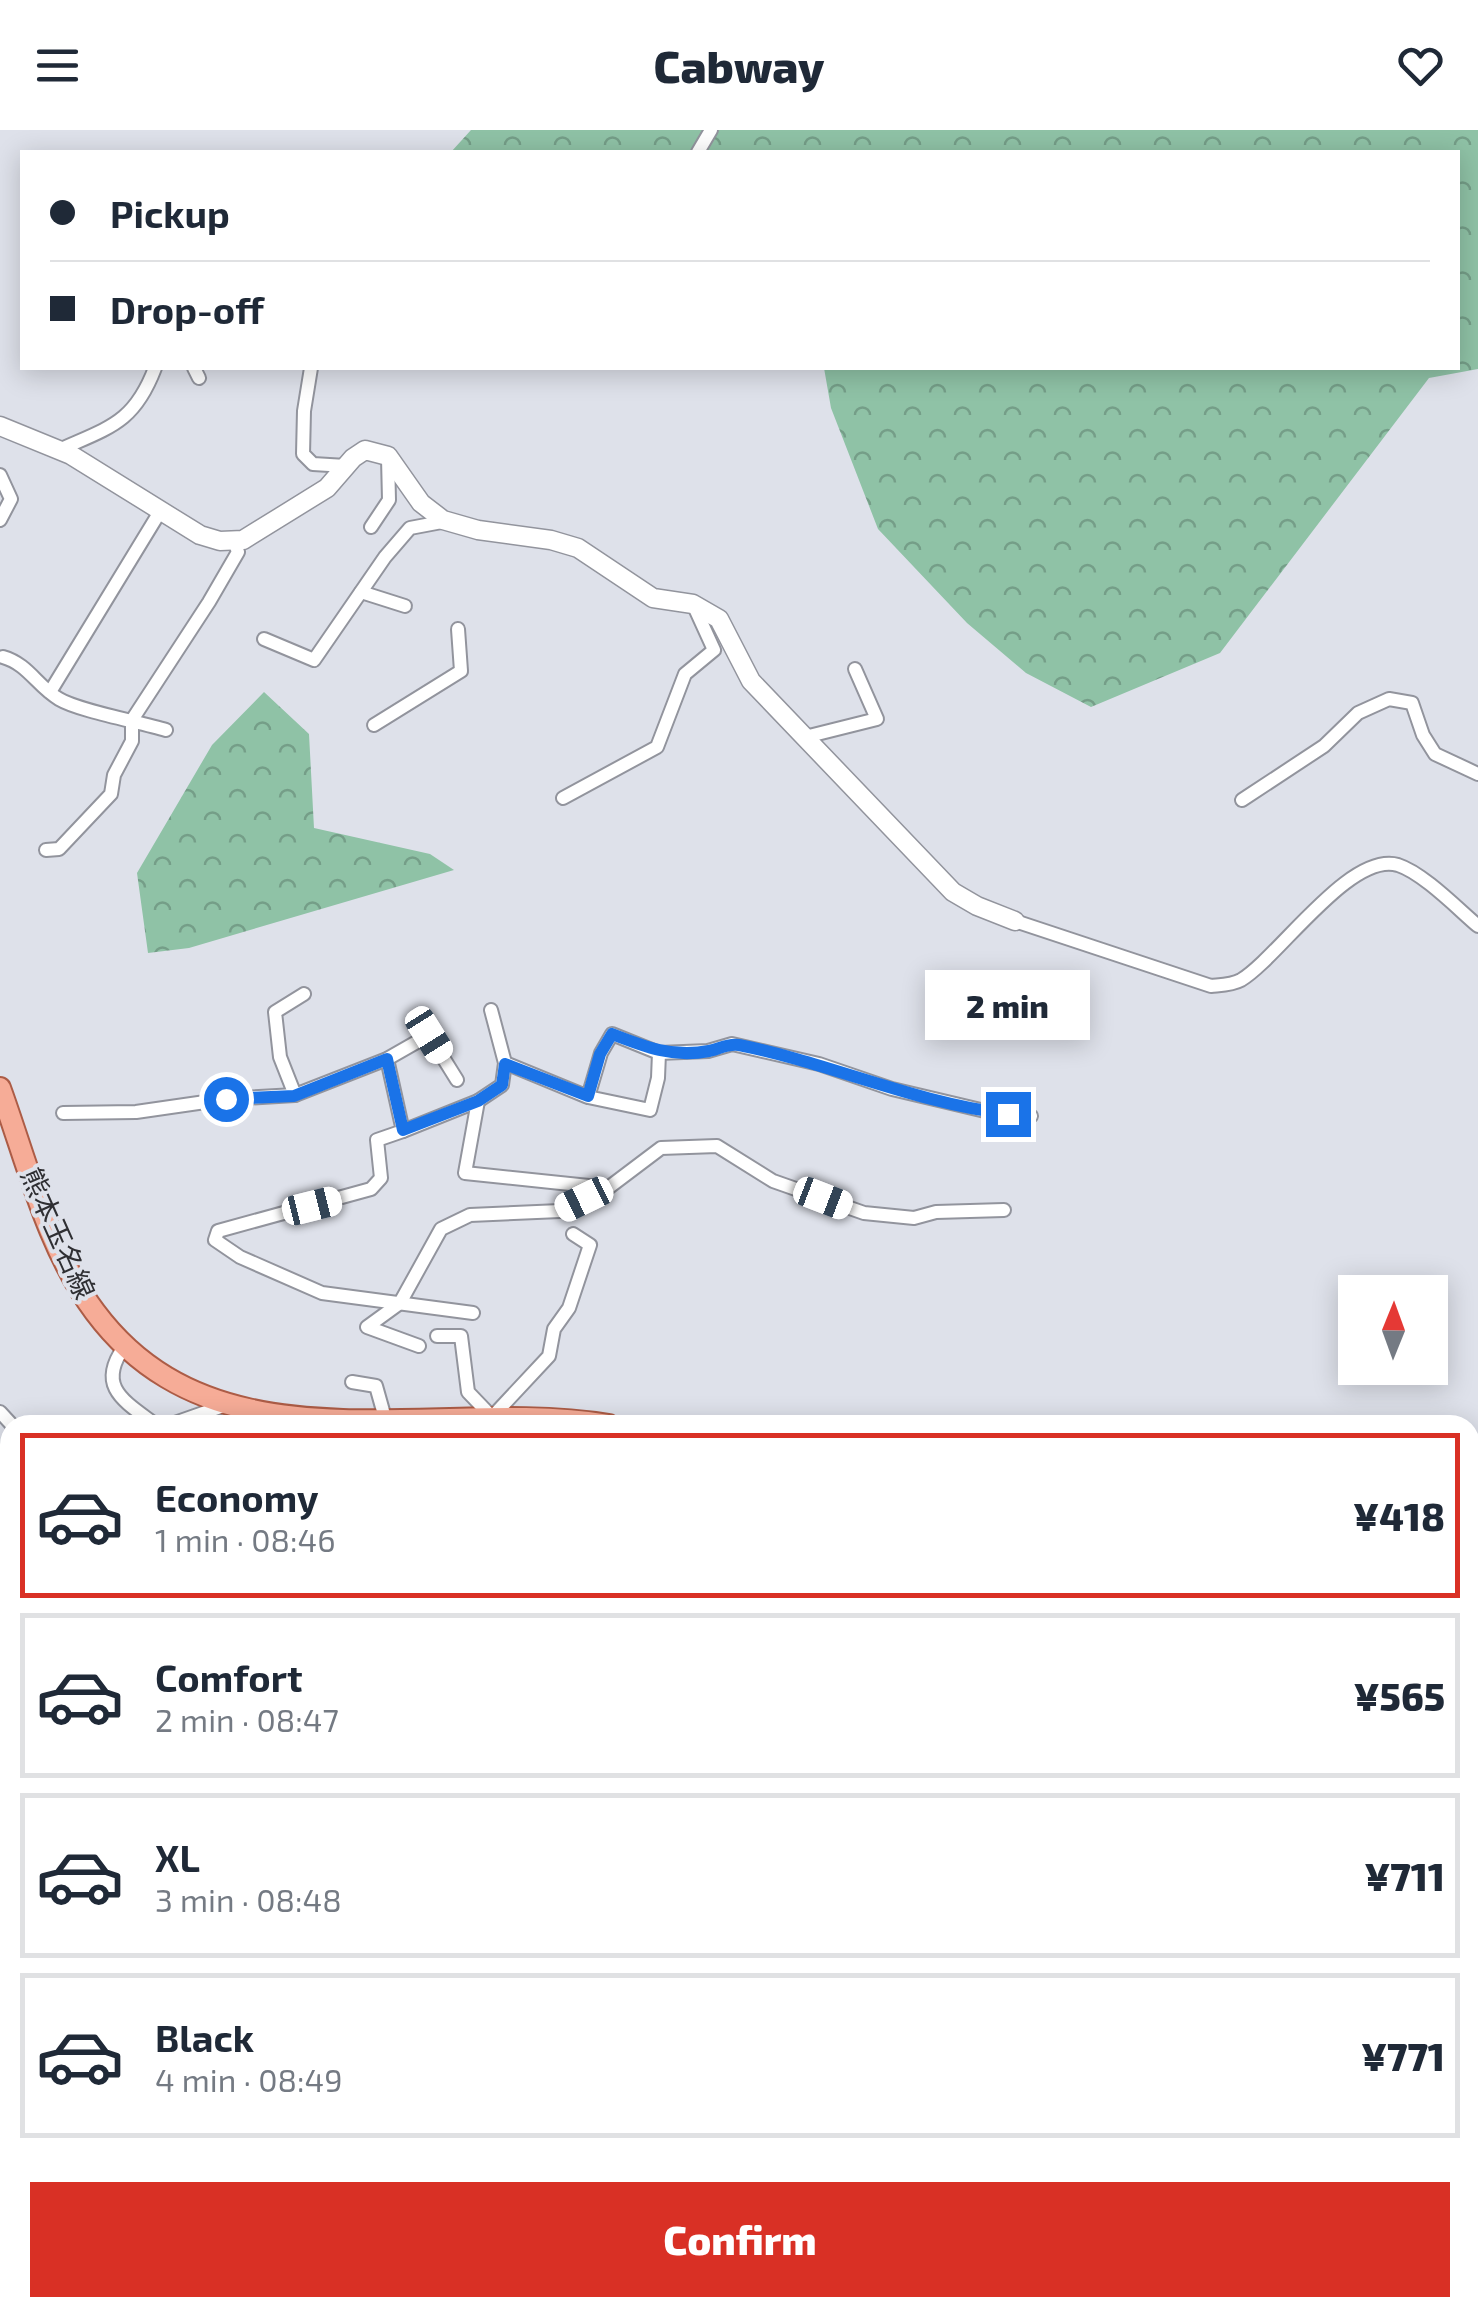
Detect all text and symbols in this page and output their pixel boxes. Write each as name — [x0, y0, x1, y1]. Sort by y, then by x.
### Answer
icon: menu — [30, 38, 85, 93]
text: Cabway — [654, 38, 824, 92]
icon: heart — [1393, 38, 1448, 93]
text: Pickup — [110, 190, 230, 236]
text: Drop-off — [110, 286, 264, 332]
callout: 2 min — [926, 969, 1090, 1039]
text: 2 min — [966, 986, 1049, 1024]
car — [400, 1002, 458, 1068]
route start — [204, 1077, 249, 1122]
route end — [986, 1092, 1031, 1137]
street label: 熊本玉名線 — [15, 1162, 103, 1304]
car — [550, 1172, 618, 1226]
car — [790, 1173, 856, 1223]
car — [279, 1184, 345, 1228]
north arrow — [1338, 1275, 1448, 1385]
map controls — [1338, 1275, 1448, 1385]
icon: car — [35, 1471, 125, 1561]
text: Economy — [155, 1474, 319, 1520]
text: ¥418 — [1353, 1493, 1445, 1539]
text: 1 min · 08:46 — [155, 1520, 336, 1558]
icon: car — [35, 1651, 125, 1741]
text: Comfort — [155, 1654, 303, 1700]
text: ¥565 — [1353, 1673, 1445, 1719]
text: 2 min · 08:47 — [155, 1700, 339, 1738]
icon: car — [35, 1831, 125, 1921]
text: XL — [155, 1834, 200, 1880]
text: ¥711 — [1364, 1853, 1445, 1899]
text: 3 min · 08:48 — [155, 1880, 342, 1918]
icon: car — [35, 2011, 125, 2101]
text: Black — [155, 2014, 254, 2060]
text: ¥771 — [1361, 2033, 1445, 2079]
text: 4 min · 08:49 — [155, 2060, 342, 2098]
button: Confirm — [30, 2182, 1450, 2297]

